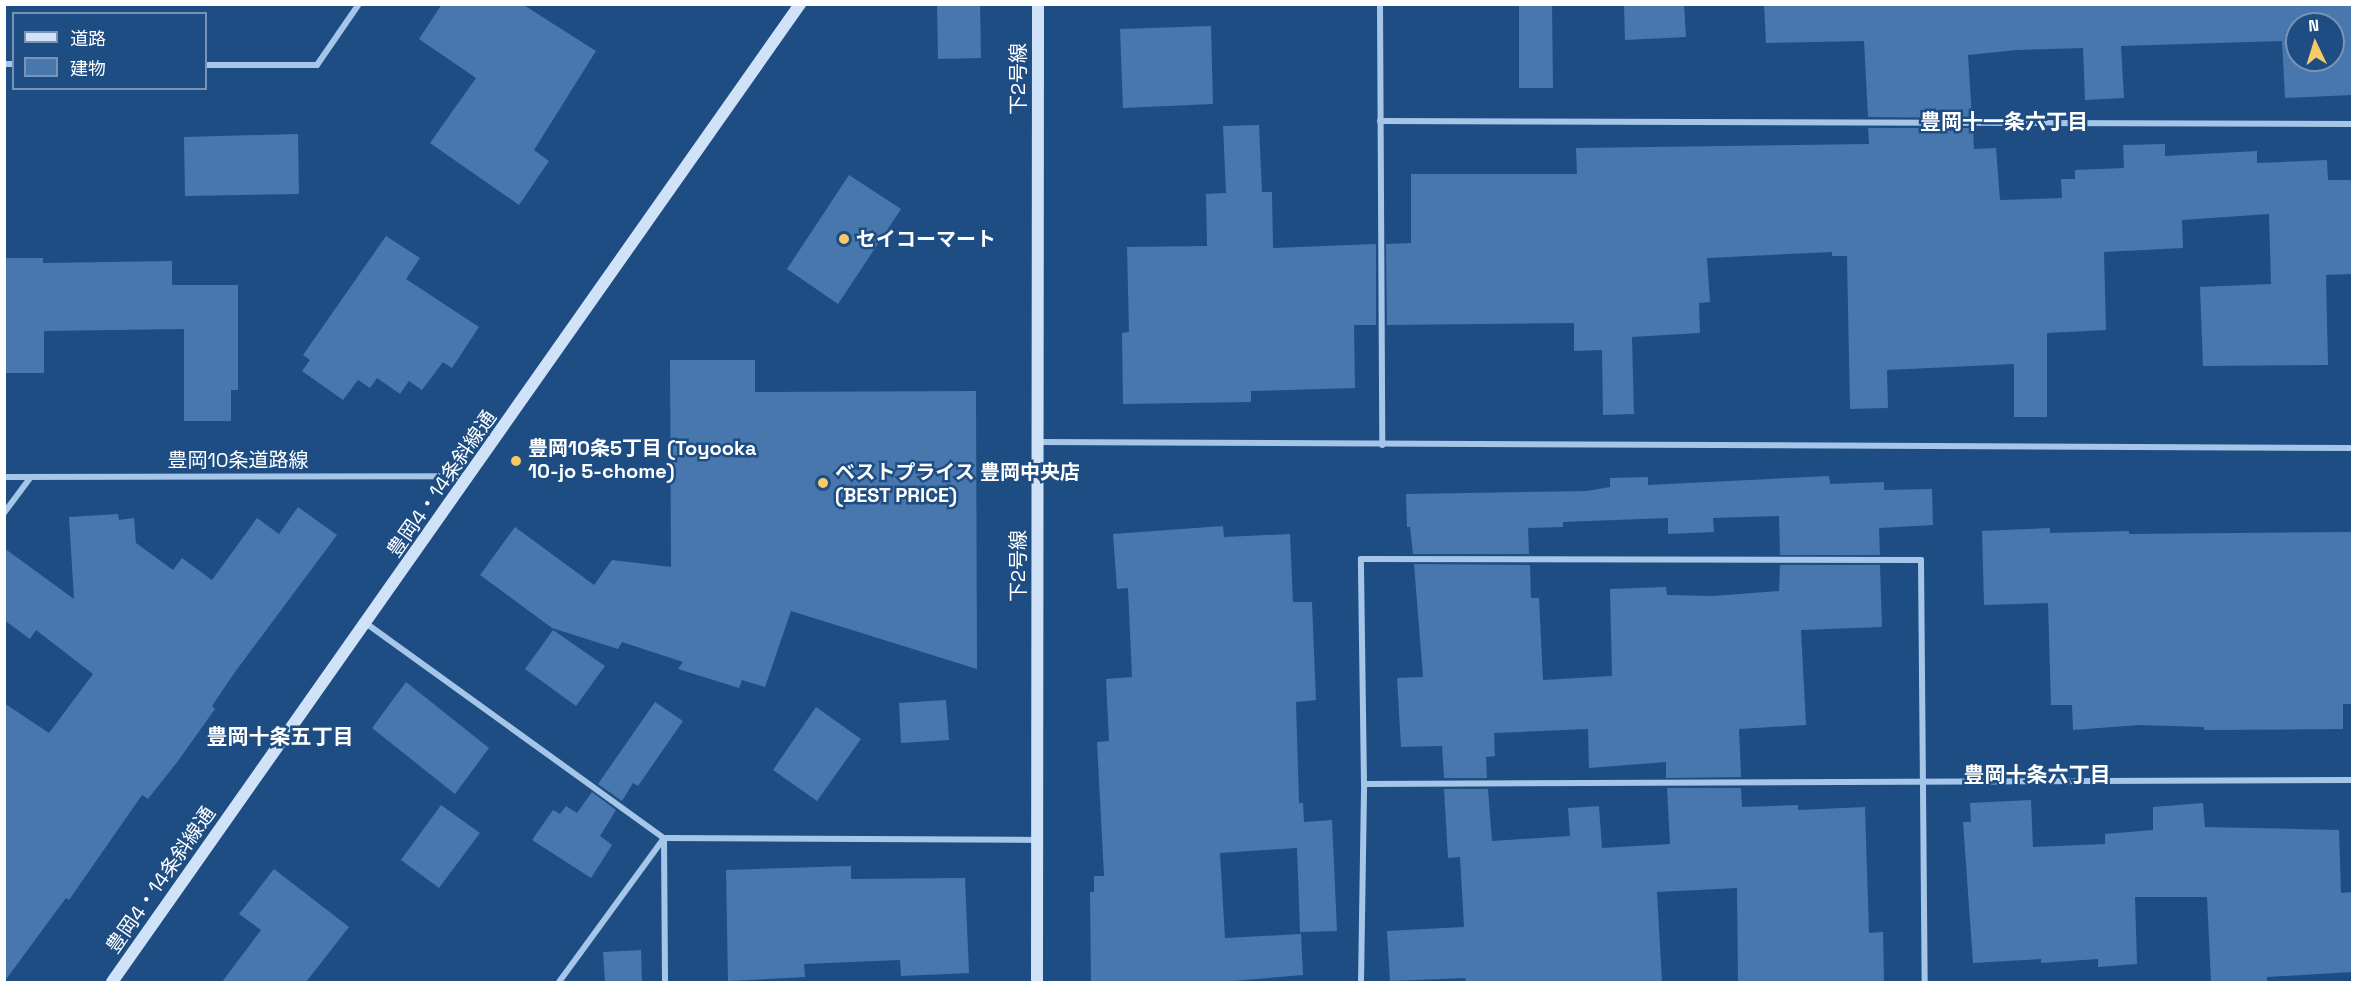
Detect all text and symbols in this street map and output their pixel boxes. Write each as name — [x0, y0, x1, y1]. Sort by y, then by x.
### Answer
legend — [12, 12, 207, 90]
north arrow — [2285, 12, 2345, 72]
text: N — [2308, 15, 2320, 36]
text: 道路 — [70, 27, 106, 50]
street label: 下2号線 — [1006, 43, 1030, 115]
text: 建物 — [70, 57, 106, 80]
district label: 豊岡十一条六丁目 — [1920, 109, 2088, 135]
place label: セイコーマート — [856, 227, 996, 251]
marker: セイコーマート — [837, 232, 851, 246]
street label: 豊岡4・14条斜線通 — [382, 406, 502, 562]
place label: 豊岡10条5丁目 (Toyooka 10-jo 5-chome) — [528, 437, 757, 484]
street label: 豊岡10条道路線 — [167, 448, 309, 472]
marker: 豊岡10条5丁目 (Toyooka 10-jo 5-chome) — [509, 454, 523, 468]
place label: ベストプライス 豊岡中央店 (BEST PRICE) — [835, 460, 1080, 507]
marker: ベストプライス 豊岡中央店 (BEST PRICE) — [816, 476, 830, 490]
street label: 下2号線 — [1006, 530, 1030, 602]
district label: 豊岡十条五丁目 — [207, 724, 353, 750]
district label: 豊岡十条六丁目 — [1964, 762, 2110, 788]
street label: 豊岡4・14条斜線通 — [101, 802, 221, 958]

